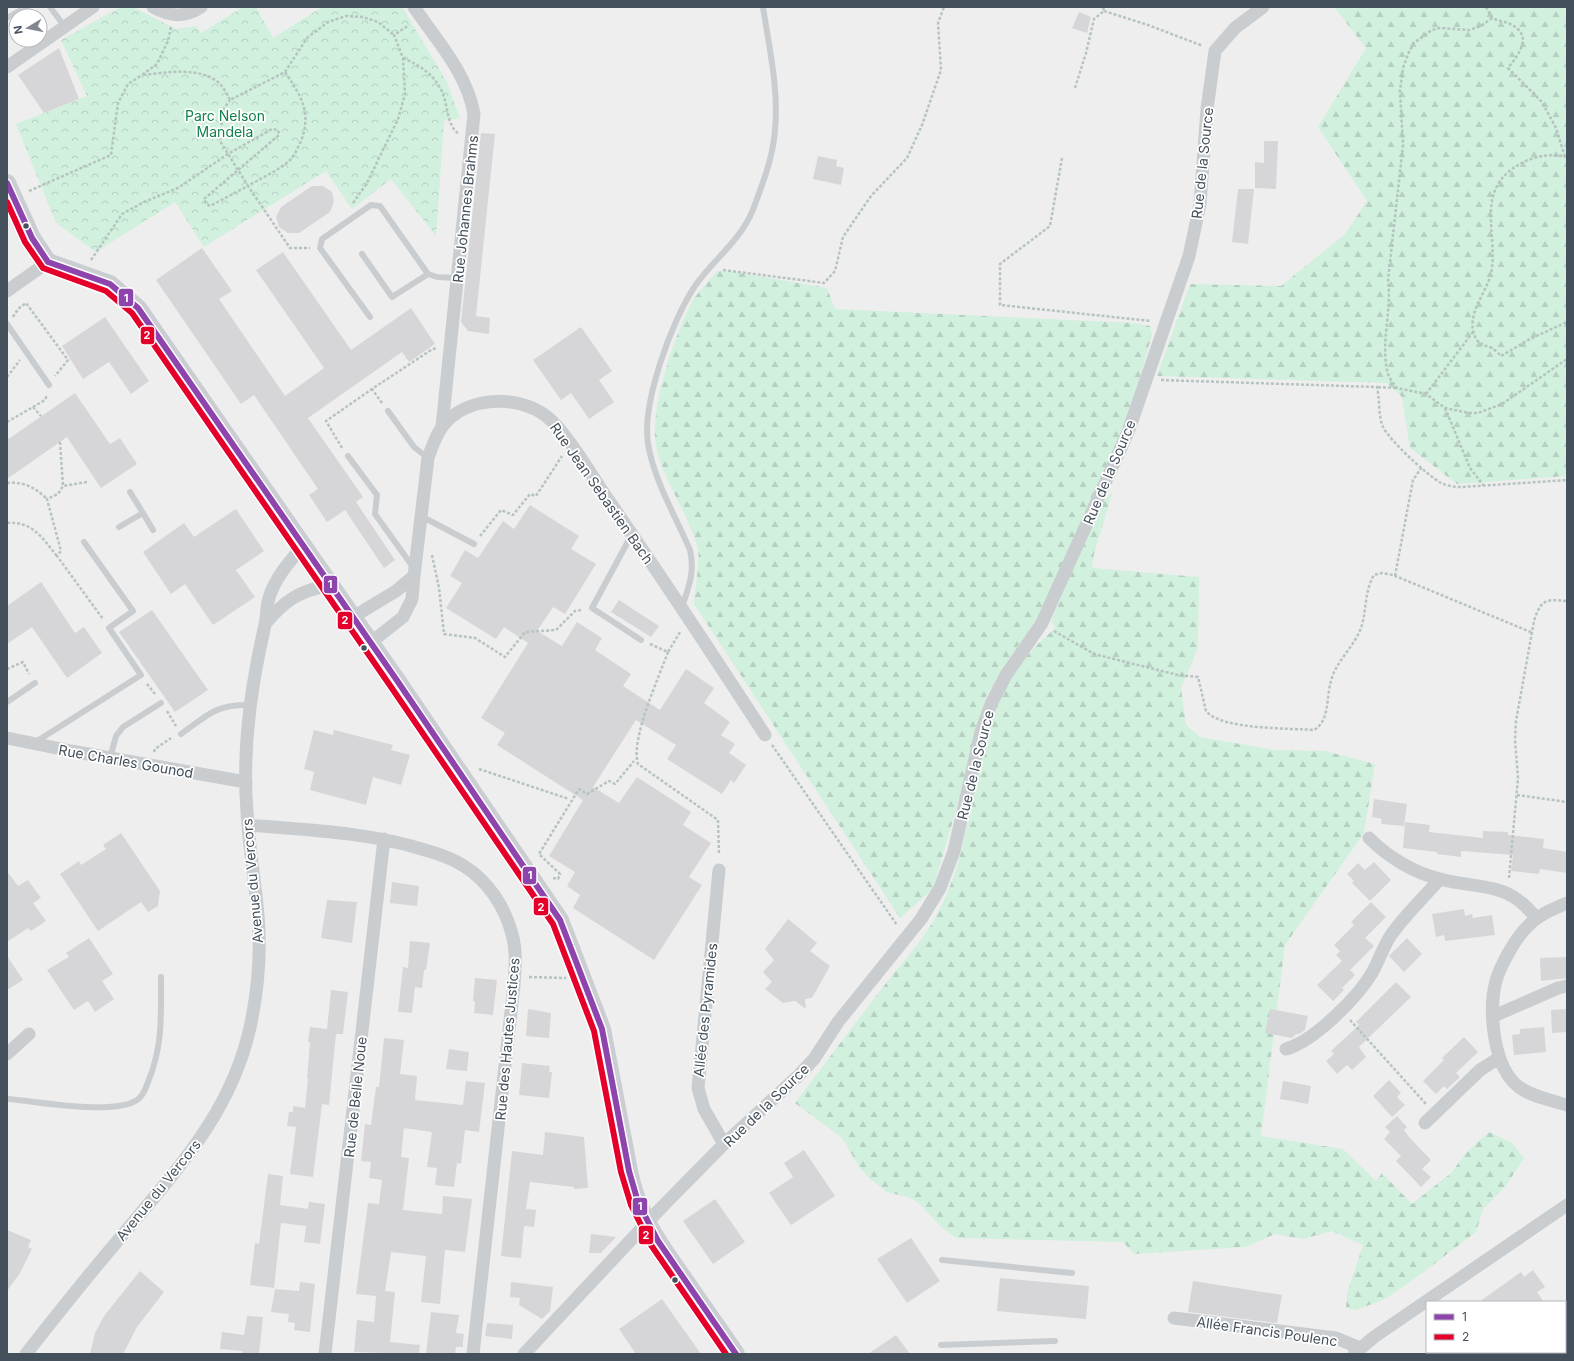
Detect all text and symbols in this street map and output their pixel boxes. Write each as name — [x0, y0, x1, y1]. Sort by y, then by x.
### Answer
north arrow — [8, 8, 48, 48]
text: N — [11, 24, 26, 35]
street label: Rue de la Source — [1188, 106, 1216, 220]
park label: Parc Nelson Mandela — [185, 107, 265, 140]
street label: Rue Johannes Brahms — [449, 134, 481, 284]
unlabelled marker — [21, 221, 31, 231]
line badge: 1 — [118, 288, 134, 307]
text: 1 — [124, 291, 129, 305]
line badge: 2 — [140, 326, 155, 345]
text: 2 — [144, 328, 151, 342]
street label: Rue de la Source — [1079, 417, 1139, 527]
street label: Rue Jean Sebastien Bach — [547, 419, 657, 567]
line badge: 1 — [323, 575, 338, 594]
text: 1 — [328, 577, 333, 591]
line badge: 2 — [337, 611, 353, 630]
text: 2 — [342, 613, 349, 627]
unlabelled marker — [359, 643, 369, 653]
street label: Rue de la Source — [953, 709, 997, 821]
street label: Rue Charles Gounod — [57, 741, 195, 781]
street label: Avenue du Vercors — [238, 818, 266, 944]
line badge: 1 — [522, 866, 537, 885]
text: 1 — [528, 868, 533, 882]
line badge: 2 — [533, 897, 549, 916]
text: 2 — [538, 900, 545, 914]
street label: Allée des Pyramides — [690, 942, 720, 1078]
street label: Rue des Hautes Justices — [491, 957, 523, 1121]
street label: Rue de Belle Noue — [340, 1036, 370, 1158]
street label: Rue de la Source — [720, 1060, 812, 1150]
street label: Avenue du Vercors — [112, 1136, 204, 1244]
line badge: 1 — [632, 1197, 648, 1216]
text: 1 — [638, 1199, 643, 1213]
line badge: 2 — [638, 1225, 654, 1245]
text: 2 — [643, 1228, 650, 1242]
unlabelled marker — [670, 1275, 680, 1285]
legend — [1426, 1301, 1566, 1353]
text: 1 — [1462, 1309, 1467, 1324]
street label: Allée Francis Poulenc — [1195, 1313, 1339, 1349]
text: 2 — [1462, 1329, 1469, 1344]

